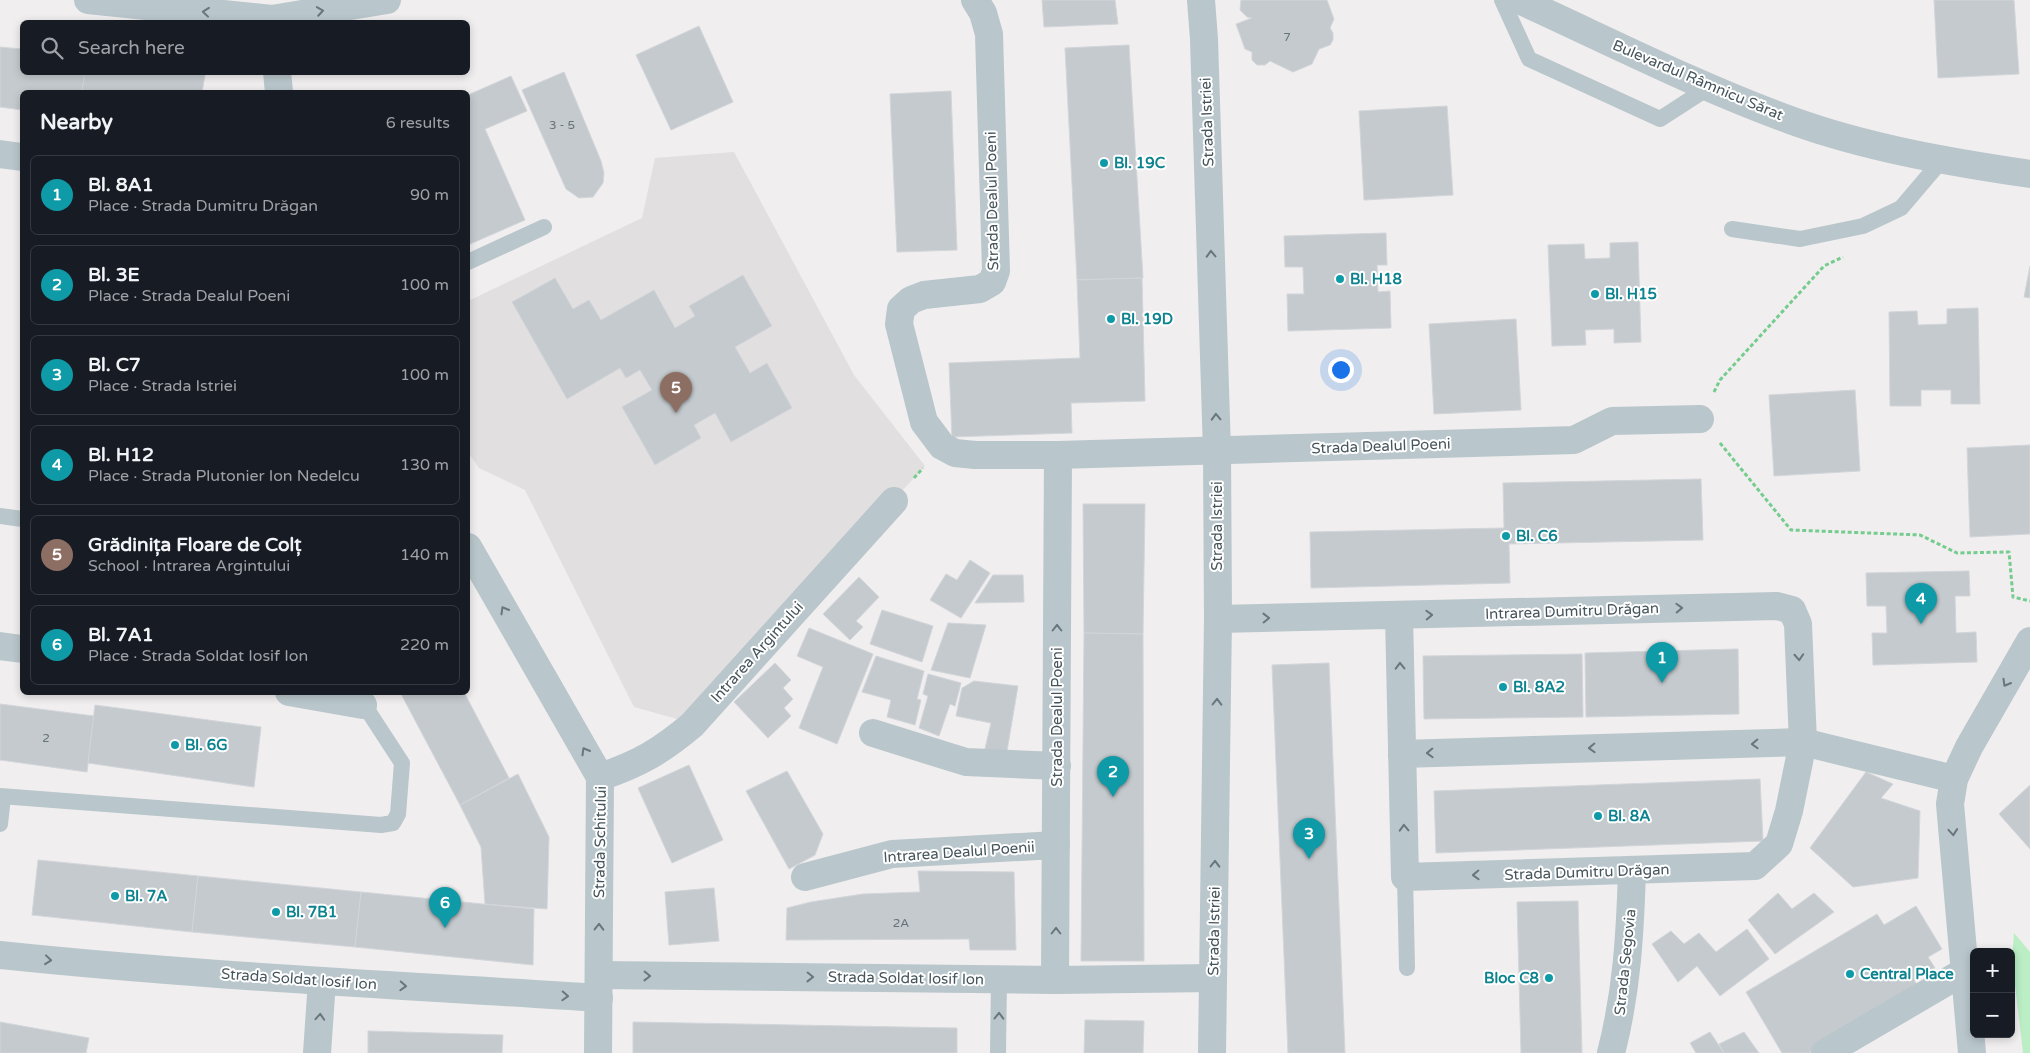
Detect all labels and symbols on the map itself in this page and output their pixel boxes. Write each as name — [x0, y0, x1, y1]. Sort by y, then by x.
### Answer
one-way arrow — [202, 7, 210, 18]
one-way arrow — [316, 7, 325, 17]
house number: 7 — [1283, 30, 1291, 44]
street label: Bulevardul Râmnicu Sărat — [1610, 36, 1786, 124]
street label: Strada Istriei — [1196, 77, 1218, 167]
house number: 3 - 5 — [549, 118, 575, 132]
street label: Strada Dealul Poeni — [982, 131, 1002, 271]
place label: Bl. 19C — [1114, 154, 1166, 172]
marker: Bl. 19C — [1098, 157, 1110, 169]
one-way arrow — [1206, 250, 1216, 258]
place label: Bl. H18 — [1350, 270, 1403, 288]
marker: Bl. H18 — [1334, 273, 1346, 285]
place label: Bl. H15 — [1605, 285, 1657, 303]
marker: Bl. H15 — [1589, 288, 1601, 300]
place label: Bl. 19D — [1121, 310, 1173, 328]
marker: Bl. 19D — [1105, 313, 1117, 325]
your location — [1328, 357, 1354, 383]
pin: 5 — [660, 372, 692, 413]
one-way arrow — [1211, 413, 1221, 420]
street label: Strada Dealul Poeni — [1311, 435, 1451, 457]
street label: Strada Istriei — [1208, 481, 1226, 571]
place label: Bl. C6 — [1516, 527, 1558, 545]
marker: Bl. C6 — [1500, 530, 1512, 542]
pin: 4 — [1905, 583, 1937, 624]
street label: Intrarea Argintului — [707, 598, 807, 706]
street label: Intrarea Dumitru Drăgan — [1485, 599, 1659, 623]
one-way arrow — [1675, 603, 1683, 614]
one-way arrow — [501, 606, 511, 615]
one-way arrow — [1426, 610, 1433, 620]
one-way arrow — [1263, 613, 1271, 623]
one-way arrow — [1052, 624, 1062, 632]
pin: 1 — [1646, 642, 1678, 683]
street label: Strada Dealul Poeni — [1048, 647, 1066, 787]
one-way arrow — [1794, 653, 1805, 661]
one-way arrow — [1395, 661, 1405, 669]
place label: Bl. 8A2 — [1513, 678, 1565, 696]
one-way arrow — [2002, 678, 2012, 687]
marker: Bl. 8A2 — [1497, 681, 1509, 693]
one-way arrow — [1211, 698, 1222, 706]
house number: 2 — [42, 731, 50, 745]
place label: Bl. 6G — [185, 736, 228, 754]
one-way arrow — [1750, 738, 1758, 749]
marker: Bl. 6G — [169, 739, 181, 751]
one-way arrow — [1588, 743, 1596, 754]
one-way arrow — [582, 747, 592, 756]
one-way arrow — [1425, 748, 1433, 758]
pin: 2 — [1097, 756, 1129, 797]
street label: Strada Schitului — [590, 786, 610, 898]
place label: Bl. 8A — [1608, 807, 1650, 825]
marker: Bl. 8A — [1592, 810, 1604, 822]
pin: 3 — [1293, 818, 1325, 859]
one-way arrow — [1399, 824, 1409, 832]
one-way arrow — [1947, 828, 1958, 836]
street label: Intrarea Dealul Poenii — [883, 838, 1035, 866]
one-way arrow — [1210, 860, 1220, 868]
street label: Strada Dumitru Drăgan — [1504, 860, 1670, 884]
one-way arrow — [1472, 870, 1480, 880]
street label: Strada Istriei — [1204, 886, 1224, 976]
place label: Bl. 7A — [125, 887, 167, 905]
pin: 6 — [429, 887, 461, 928]
marker: Bl. 7A — [109, 890, 121, 902]
place label: Bl. 7B1 — [286, 903, 337, 921]
marker: Bl. 7B1 — [270, 906, 282, 918]
street label: Strada Segovia — [1610, 908, 1640, 1016]
house number: 2A — [893, 916, 909, 930]
one-way arrow — [594, 922, 604, 930]
one-way arrow — [1050, 927, 1061, 935]
one-way arrow — [45, 954, 53, 965]
street label: Strada Soldat Iosif Ion — [220, 965, 378, 993]
place label: Central Place — [1860, 965, 1954, 983]
street label: Strada Soldat Iosif Ion — [828, 968, 984, 988]
marker: Central Place — [1844, 968, 1856, 980]
place label: Bloc C8 — [1484, 969, 1540, 987]
one-way arrow — [644, 971, 652, 981]
one-way arrow — [806, 972, 814, 983]
marker: Bloc C8 — [1543, 972, 1555, 984]
one-way arrow — [399, 981, 407, 992]
one-way arrow — [561, 990, 569, 1001]
one-way arrow — [994, 1012, 1004, 1020]
one-way arrow — [314, 1013, 325, 1021]

